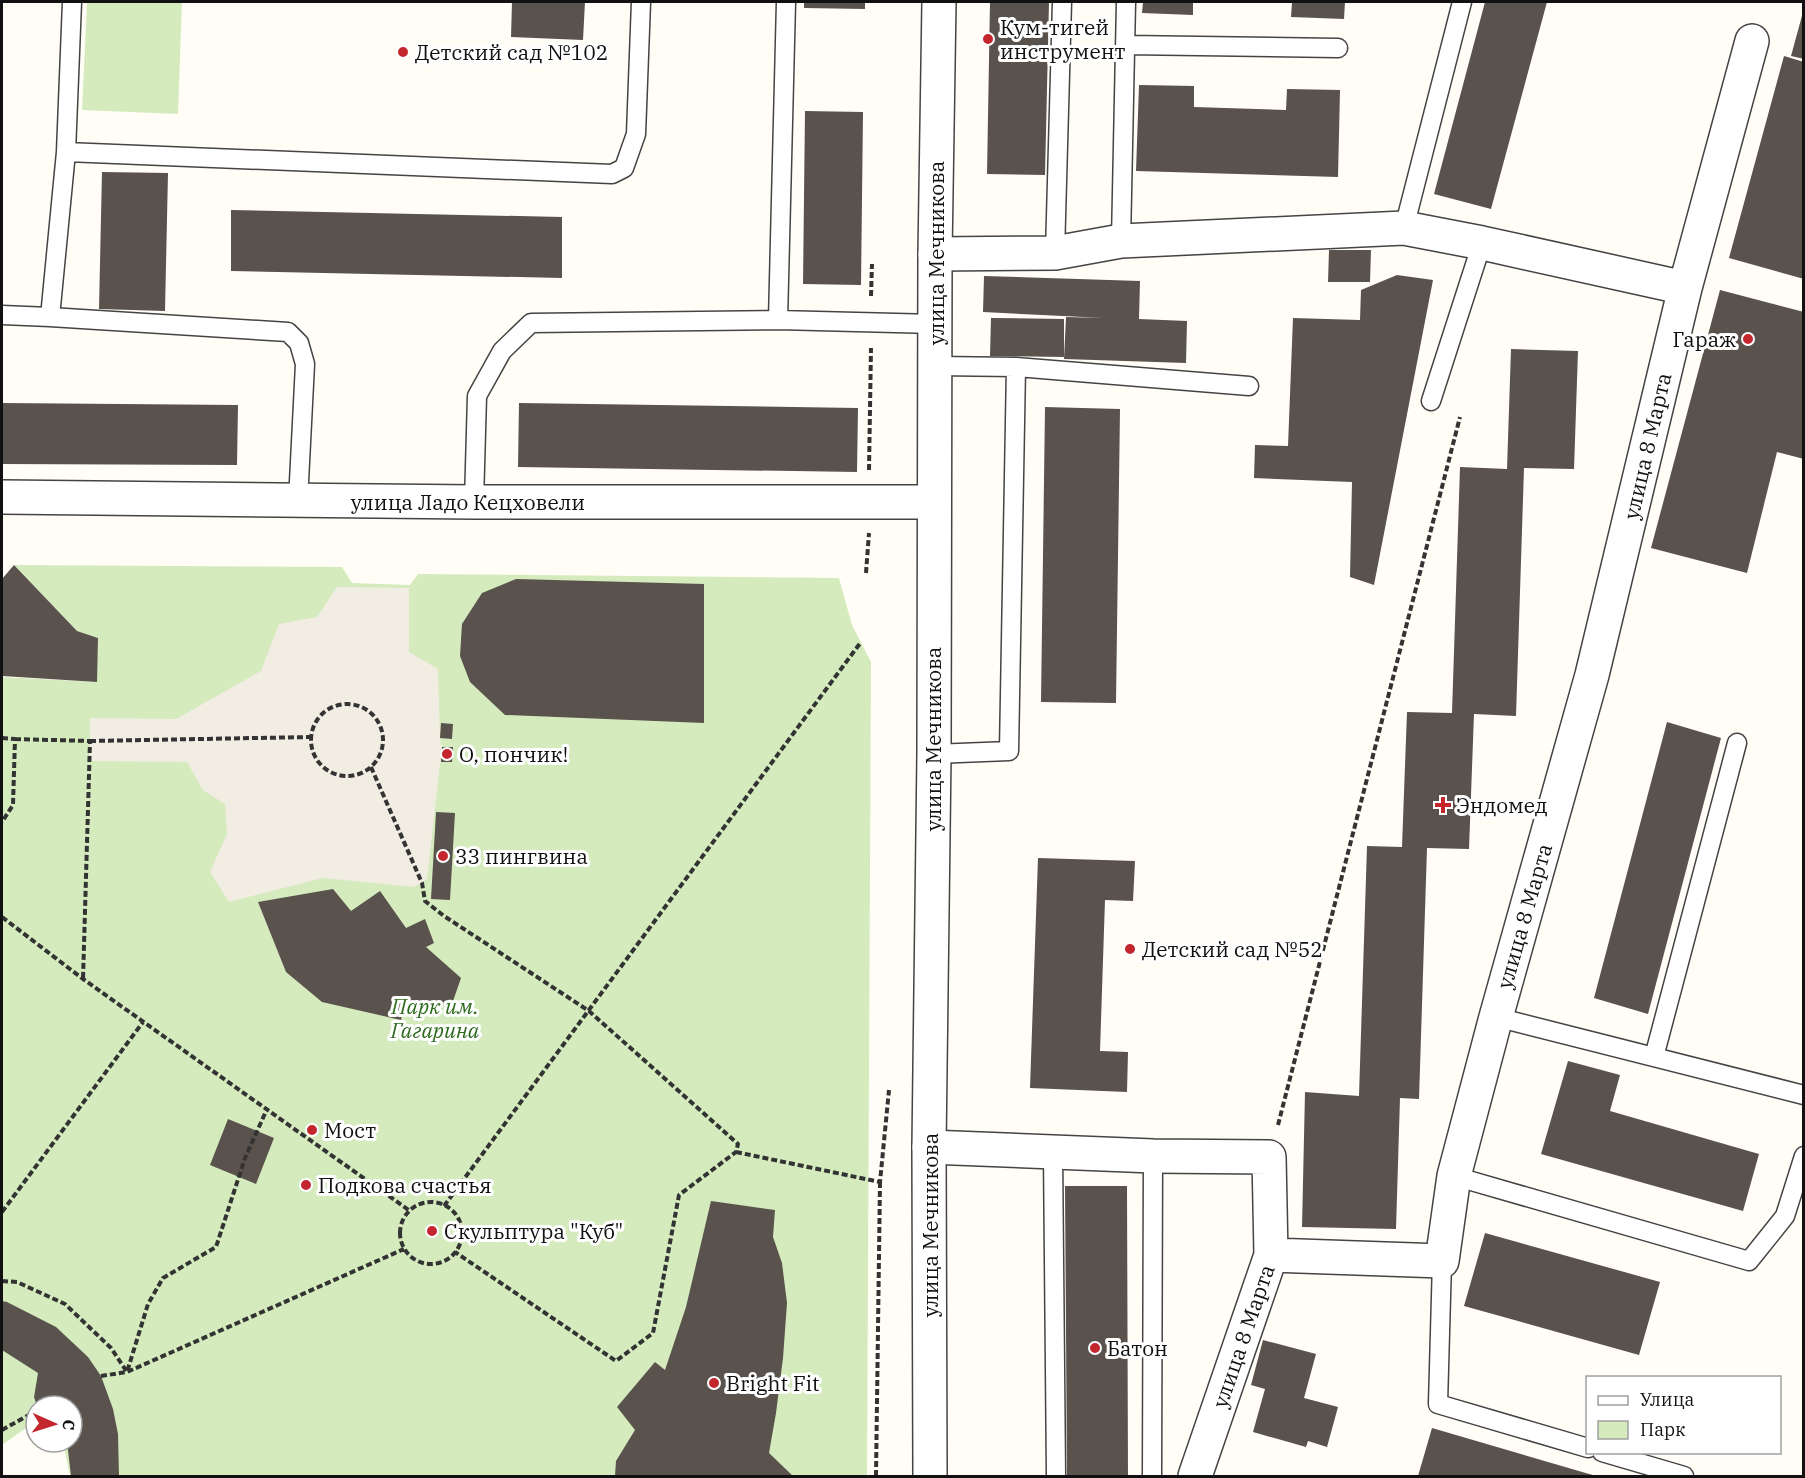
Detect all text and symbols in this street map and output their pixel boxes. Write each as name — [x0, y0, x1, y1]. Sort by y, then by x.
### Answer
place label: Кум-тигей инструмент — [1000, 13, 1126, 65]
marker: Кум-тигей инструмент — [981, 32, 995, 46]
place label: Детский сад №102 — [415, 38, 608, 66]
marker: Детский сад №102 — [396, 45, 410, 59]
street label: улица Мечникова — [922, 161, 950, 345]
place label: Гараж — [1672, 325, 1736, 353]
marker: Гараж — [1741, 332, 1755, 346]
street label: улица 8 Марта — [1617, 370, 1677, 522]
street label: улица Ладо Кецховели — [351, 488, 585, 516]
street label: улица Мечникова — [919, 647, 947, 831]
place label: О, пончик! — [459, 740, 568, 768]
marker: О, пончик! — [440, 747, 454, 761]
place label: Эндомед — [1456, 791, 1548, 819]
marker: Эндомед — [1434, 796, 1452, 814]
street label: улица 8 Марта — [1490, 840, 1558, 992]
place label: 33 пингвина — [455, 842, 588, 870]
marker: 33 пингвина — [436, 849, 450, 863]
place label: Детский сад №52 — [1142, 935, 1323, 963]
marker: Детский сад №52 — [1123, 942, 1137, 956]
park label: Парк им. Гагарина — [390, 992, 480, 1044]
place label: Мост — [324, 1116, 376, 1144]
marker: Мост — [305, 1123, 319, 1137]
street label: улица Мечникова — [916, 1133, 944, 1317]
place label: Подкова счастья — [318, 1171, 491, 1199]
marker: Подкова счастья — [299, 1178, 313, 1192]
place label: Скульптура "Куб" — [444, 1217, 623, 1245]
marker: Скульптура "Куб" — [425, 1224, 439, 1238]
street label: улица 8 Марта — [1205, 1261, 1281, 1411]
place label: Батон — [1107, 1334, 1168, 1362]
marker: Батон — [1088, 1341, 1102, 1355]
place label: Bright Fit — [726, 1369, 819, 1397]
marker: Bright Fit — [707, 1376, 721, 1390]
legend — [1586, 1376, 1781, 1454]
text: Улица — [1640, 1388, 1695, 1411]
north arrow — [24, 1394, 84, 1454]
text: Парк — [1640, 1418, 1686, 1441]
text: С — [59, 1419, 79, 1431]

